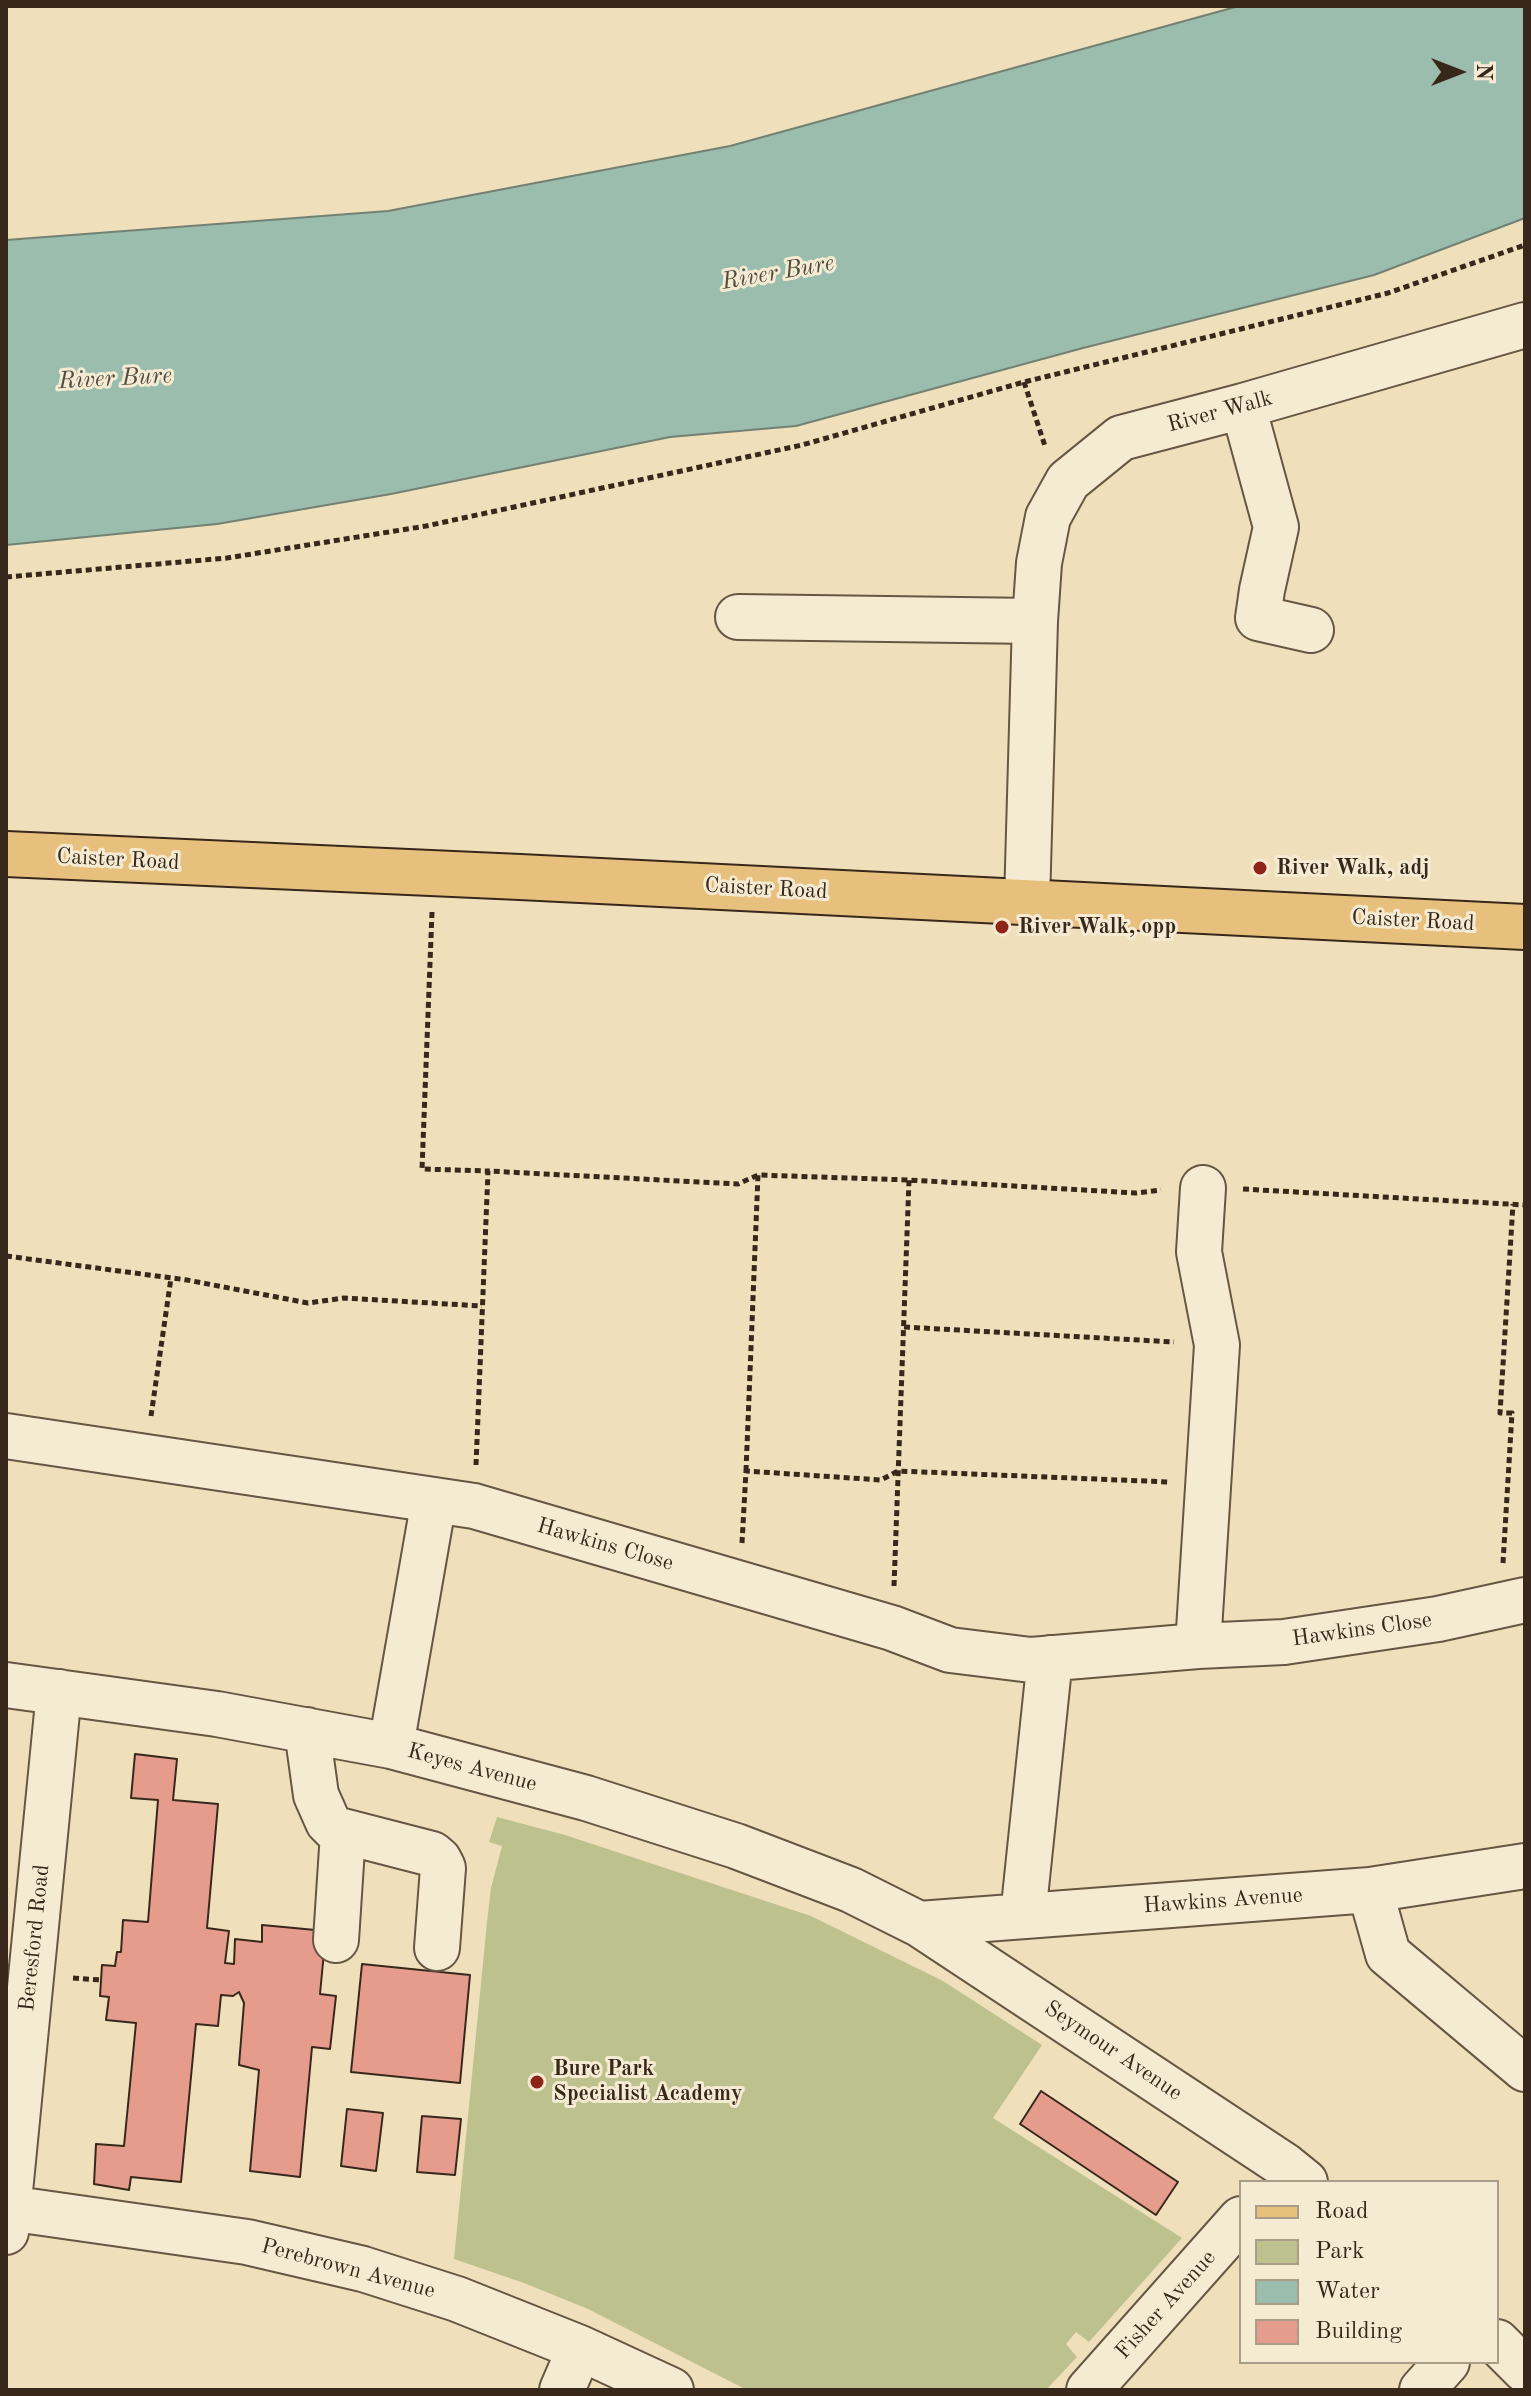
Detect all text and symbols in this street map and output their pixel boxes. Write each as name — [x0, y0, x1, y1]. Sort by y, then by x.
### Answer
north arrow — [1419, 32, 1499, 112]
text: N — [1472, 64, 1494, 80]
water label: River Bure — [719, 249, 837, 297]
water label: River Bure — [57, 362, 173, 396]
street label: River Walk — [1165, 385, 1275, 439]
street label: Caister Road — [56, 844, 180, 876]
place label: River Walk, adj — [1276, 855, 1429, 881]
marker: River Walk, adj — [1251, 859, 1269, 877]
street label: Caister Road — [704, 873, 828, 905]
street label: Caister Road — [1351, 905, 1475, 937]
place label: River Walk, opp — [1018, 914, 1176, 940]
marker: River Walk, opp — [993, 918, 1011, 936]
street label: Hawkins Close — [534, 1513, 676, 1577]
street label: Hawkins Close — [1290, 1607, 1434, 1653]
street label: Keyes Avenue — [404, 1738, 540, 1798]
street label: Beresford Road — [14, 1863, 56, 2013]
street label: Hawkins Avenue — [1142, 1882, 1304, 1920]
street label: Seymour Avenue — [1039, 1995, 1187, 2107]
place label: Bure Park Specialist Academy — [553, 2056, 743, 2108]
marker: Bure Park Specialist Academy — [528, 2073, 546, 2091]
legend — [1239, 2180, 1499, 2364]
text: Road — [1315, 2200, 1368, 2224]
street label: Perebrown Avenue — [258, 2233, 438, 2305]
text: Park — [1315, 2240, 1364, 2264]
street label: Fisher Avenue — [1110, 2245, 1222, 2365]
text: Water — [1315, 2280, 1380, 2304]
text: Building — [1315, 2320, 1402, 2344]

